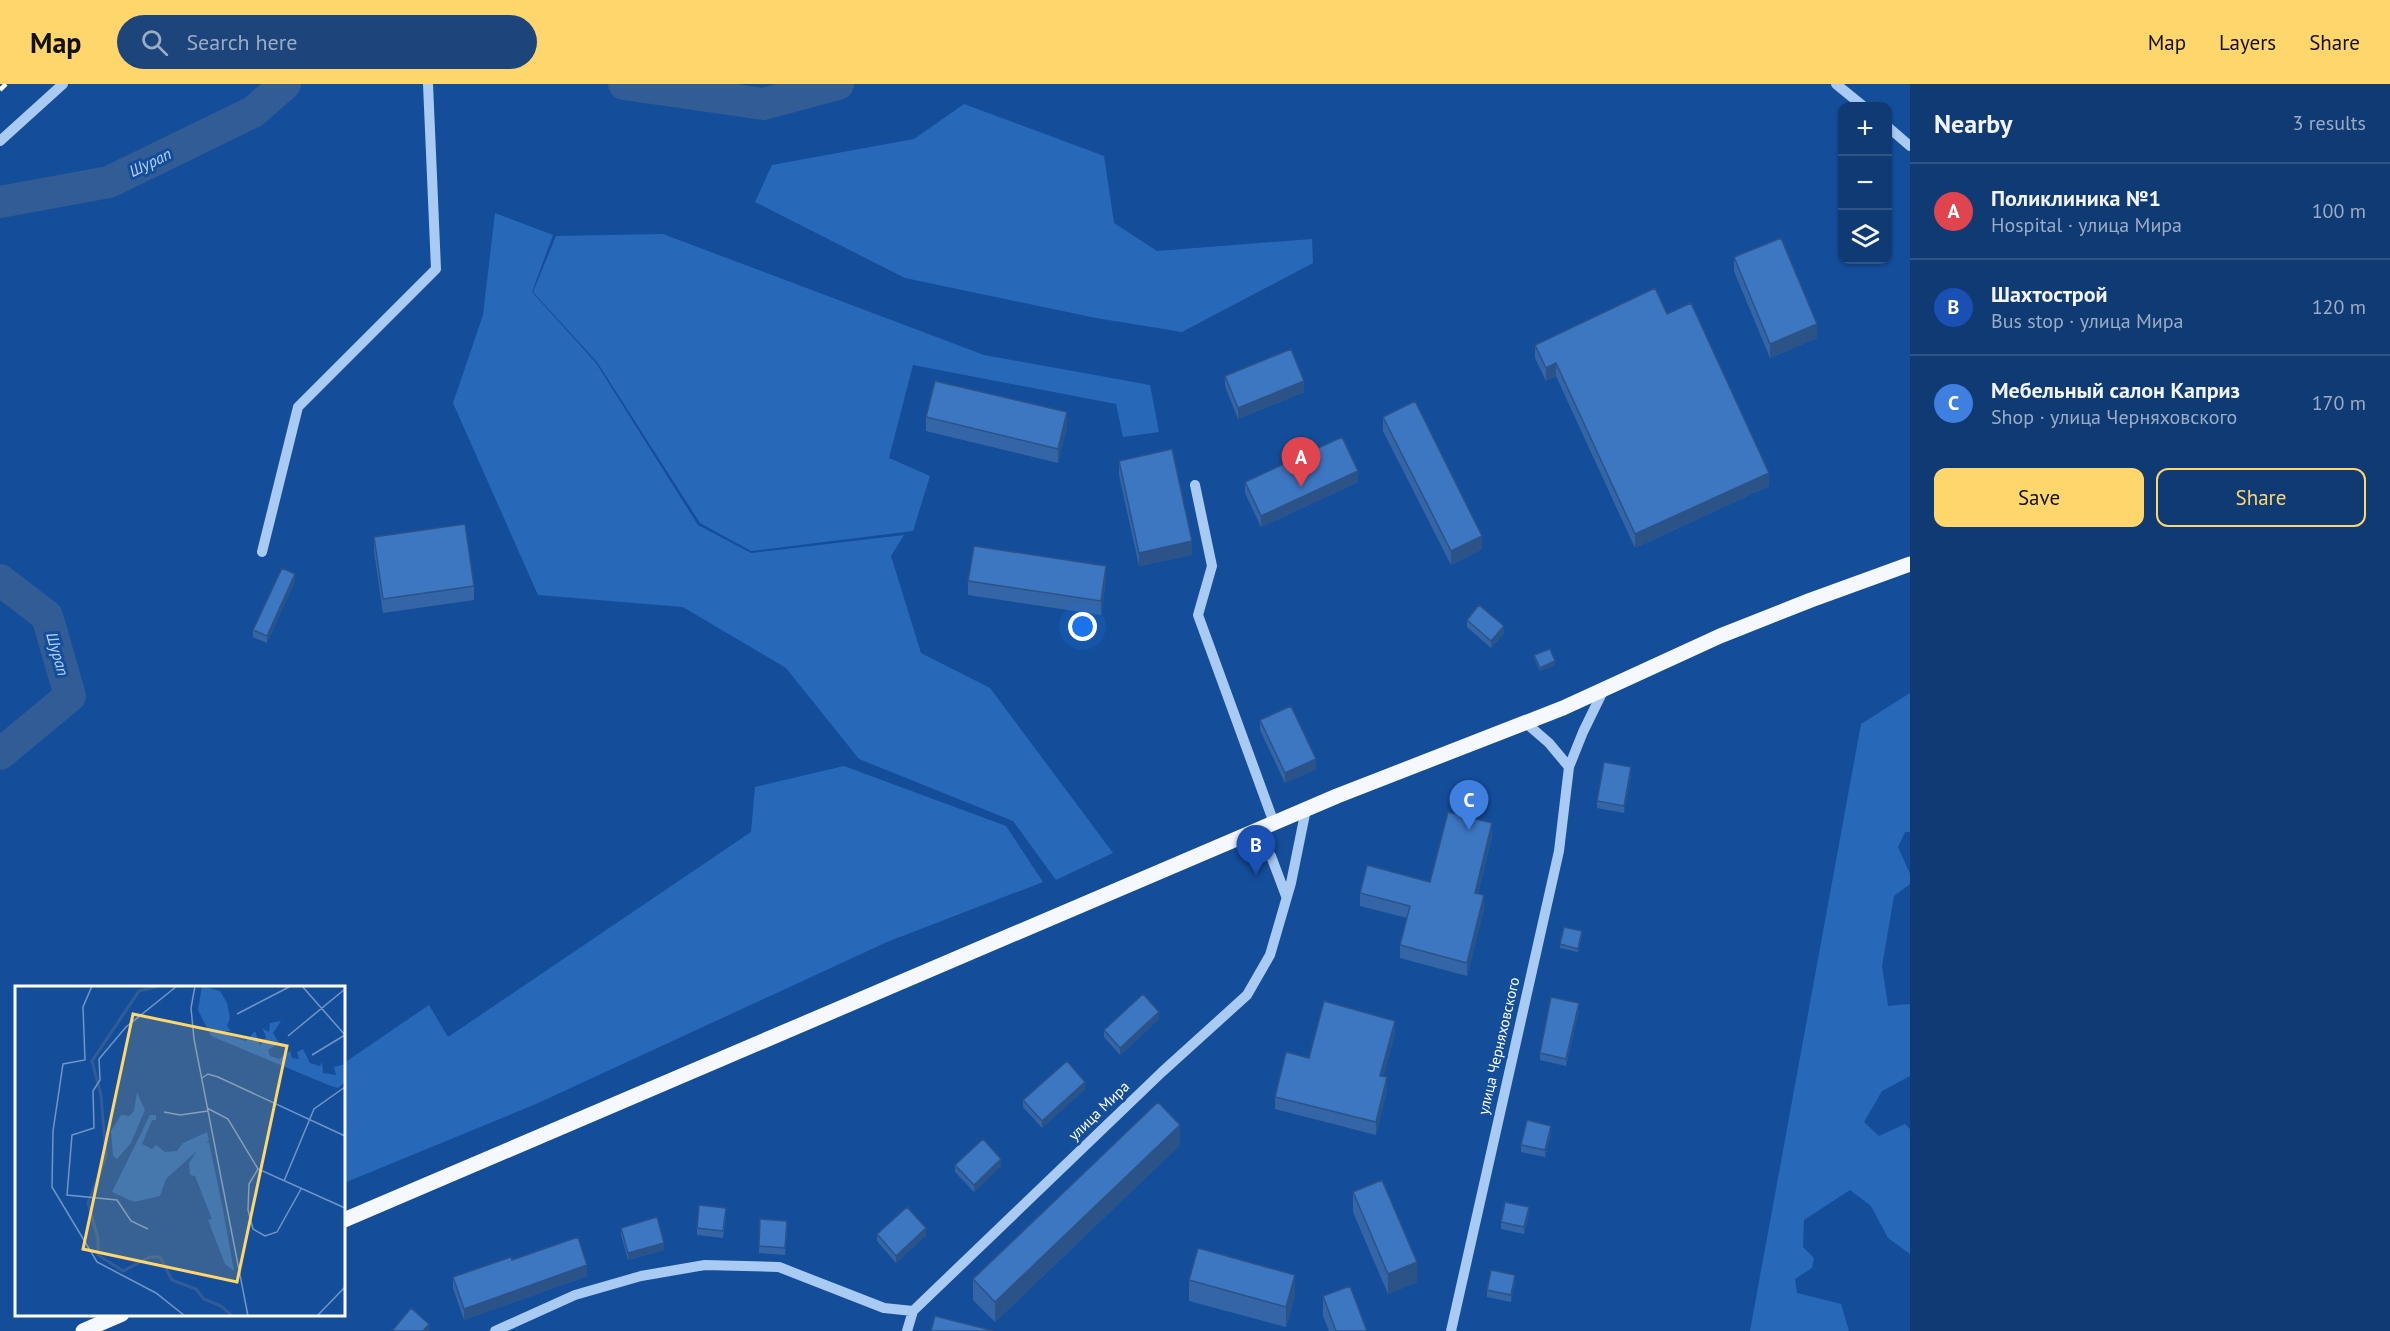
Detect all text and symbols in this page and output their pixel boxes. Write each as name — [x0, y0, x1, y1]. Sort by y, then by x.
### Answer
search box — [117, 15, 537, 69]
text: Map — [30, 24, 81, 61]
icon: search — [138, 26, 171, 59]
text: Search here — [186, 28, 297, 56]
text: Map — [2148, 29, 2186, 56]
text: Layers — [2219, 29, 2276, 56]
text: Share — [2309, 29, 2360, 56]
map controls — [1838, 102, 1892, 264]
button: + — [1838, 102, 1892, 156]
text: Nearby — [1934, 107, 2012, 140]
text: 3 results — [2293, 110, 2366, 136]
water label: Шурап — [126, 143, 174, 181]
button: − — [1838, 156, 1892, 210]
text: Поликлиника №1 — [1991, 184, 2161, 212]
text: A — [1947, 198, 1960, 224]
text: 100 m — [2312, 198, 2366, 224]
button: layers — [1838, 210, 1892, 264]
text: Hospital · улица Мира — [1991, 212, 2182, 238]
text: Шахтострой — [1991, 280, 2108, 308]
text: B — [1948, 294, 1959, 320]
text: 120 m — [2312, 294, 2366, 320]
text: Bus stop · улица Мира — [1991, 308, 2183, 334]
text: Мебельный салон Каприз — [1991, 376, 2240, 404]
text: C — [1948, 390, 1959, 416]
text: 170 m — [2312, 390, 2366, 416]
text: Shop · улица Черняховского — [1991, 404, 2237, 430]
pin: A — [1282, 438, 1320, 487]
button: Save — [1934, 468, 2144, 527]
button: Share — [2156, 468, 2366, 527]
your location — [1068, 612, 1097, 641]
water label: Шурап — [42, 630, 74, 678]
pin: C — [1450, 780, 1488, 830]
pin: B — [1236, 826, 1276, 875]
street label: улица Черняховского — [1473, 975, 1524, 1116]
inset map — [15, 986, 345, 1316]
street label: улица Мира — [1064, 1077, 1133, 1144]

